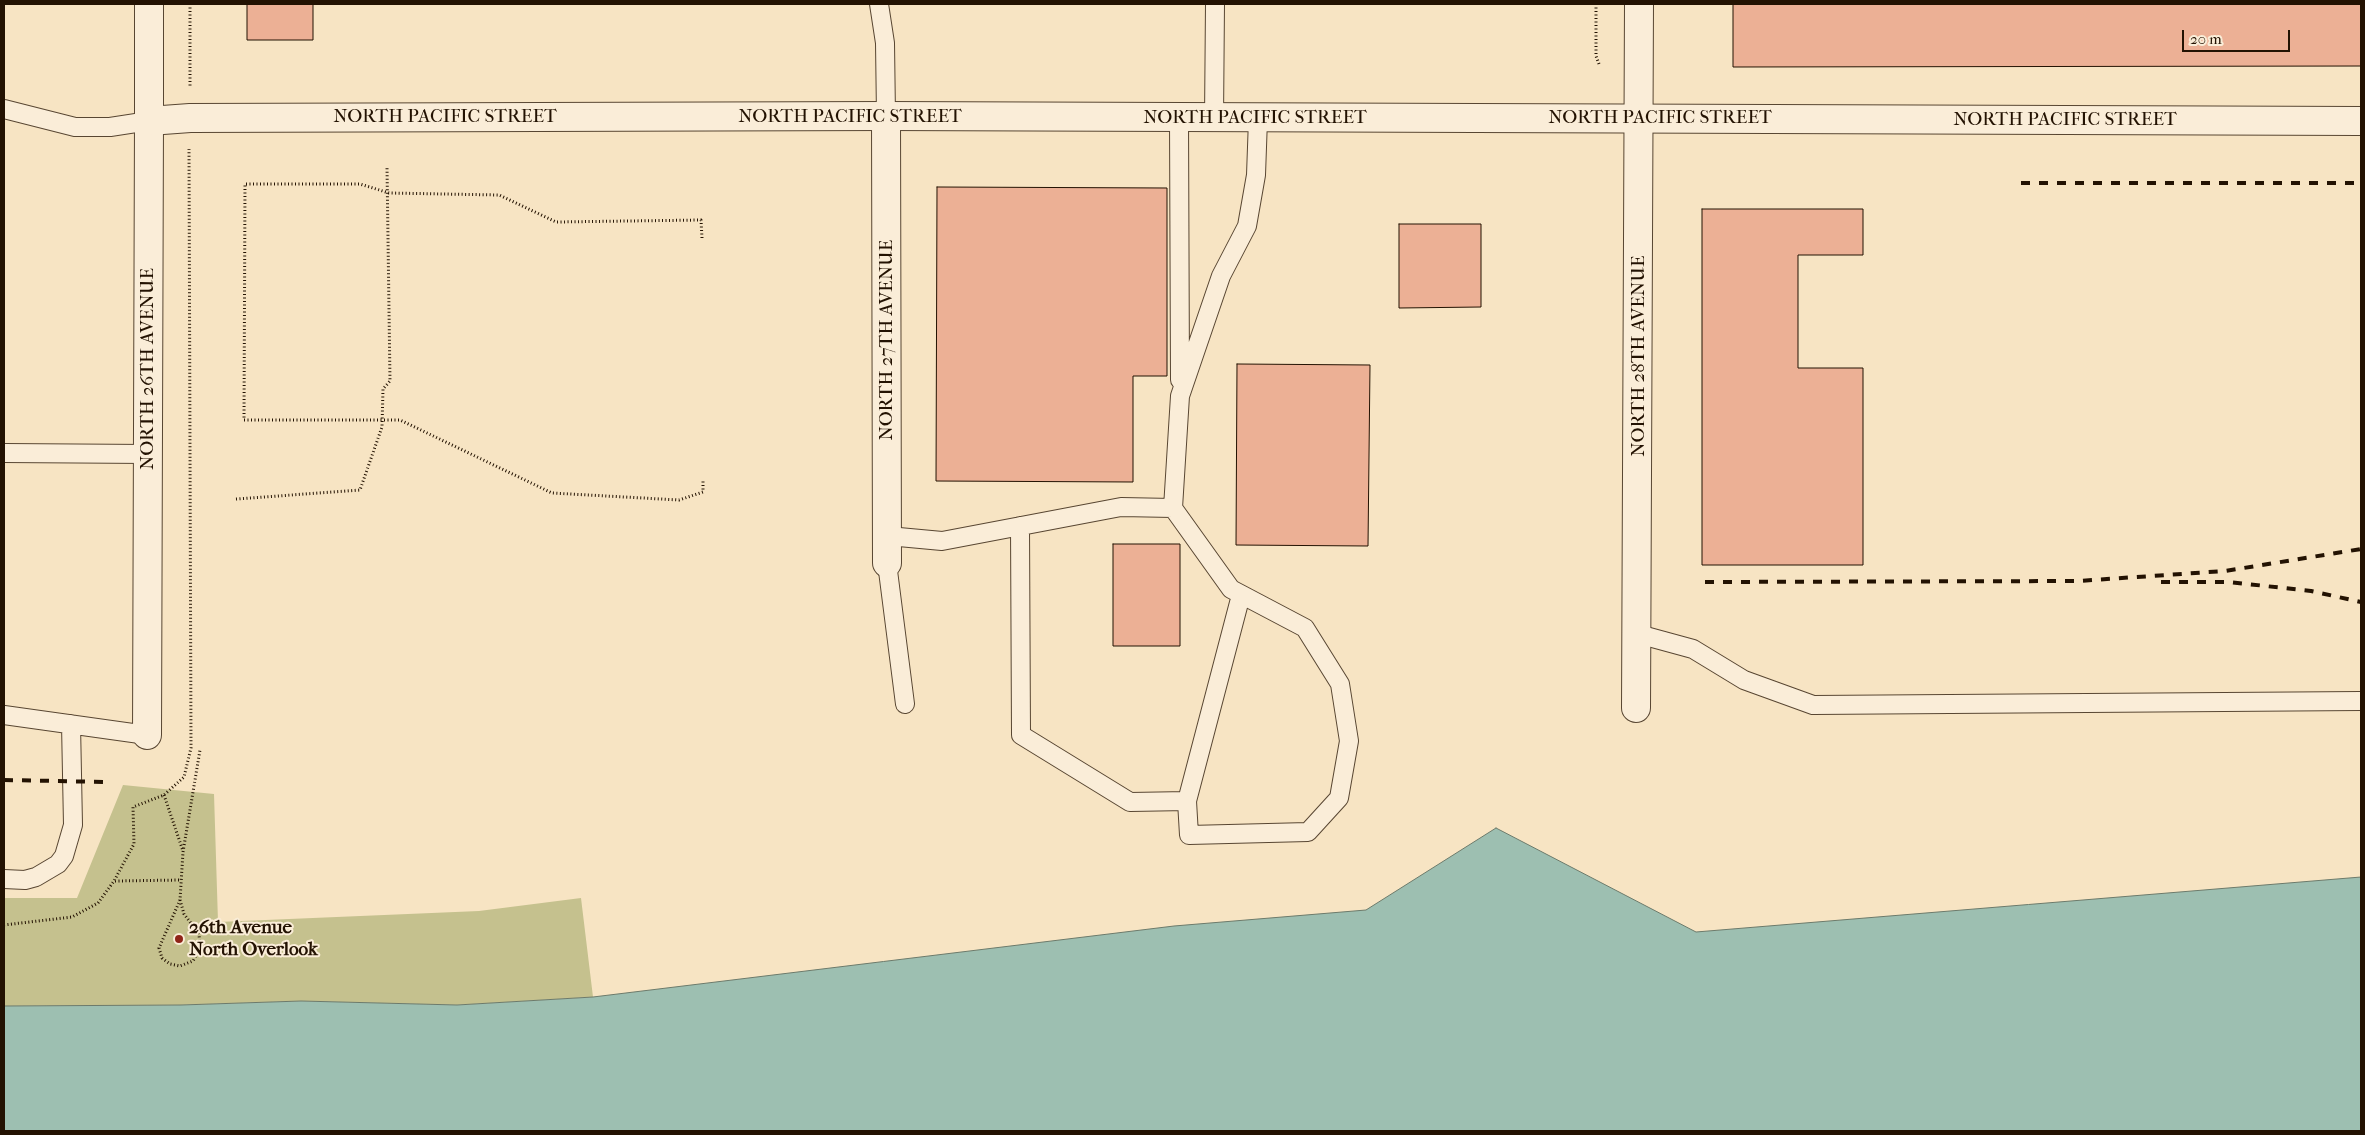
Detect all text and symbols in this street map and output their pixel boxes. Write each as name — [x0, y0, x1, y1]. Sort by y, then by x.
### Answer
scale bar — [2185, 20, 2292, 52]
text: 20 m — [2190, 30, 2222, 48]
street label: NORTH PACIFIC STREET — [333, 106, 557, 128]
street label: NORTH PACIFIC STREET — [738, 106, 962, 128]
street label: NORTH PACIFIC STREET — [1143, 107, 1367, 129]
street label: NORTH PACIFIC STREET — [1548, 107, 1772, 129]
street label: NORTH PACIFIC STREET — [1953, 109, 2177, 131]
street label: NORTH 27TH AVENUE — [876, 240, 898, 440]
street label: NORTH 28TH AVENUE — [1628, 255, 1650, 457]
street label: NORTH 26TH AVENUE — [137, 268, 159, 470]
place label: 26th Avenue North Overlook — [189, 917, 318, 961]
marker: 26th Avenue North Overlook — [173, 933, 185, 945]

